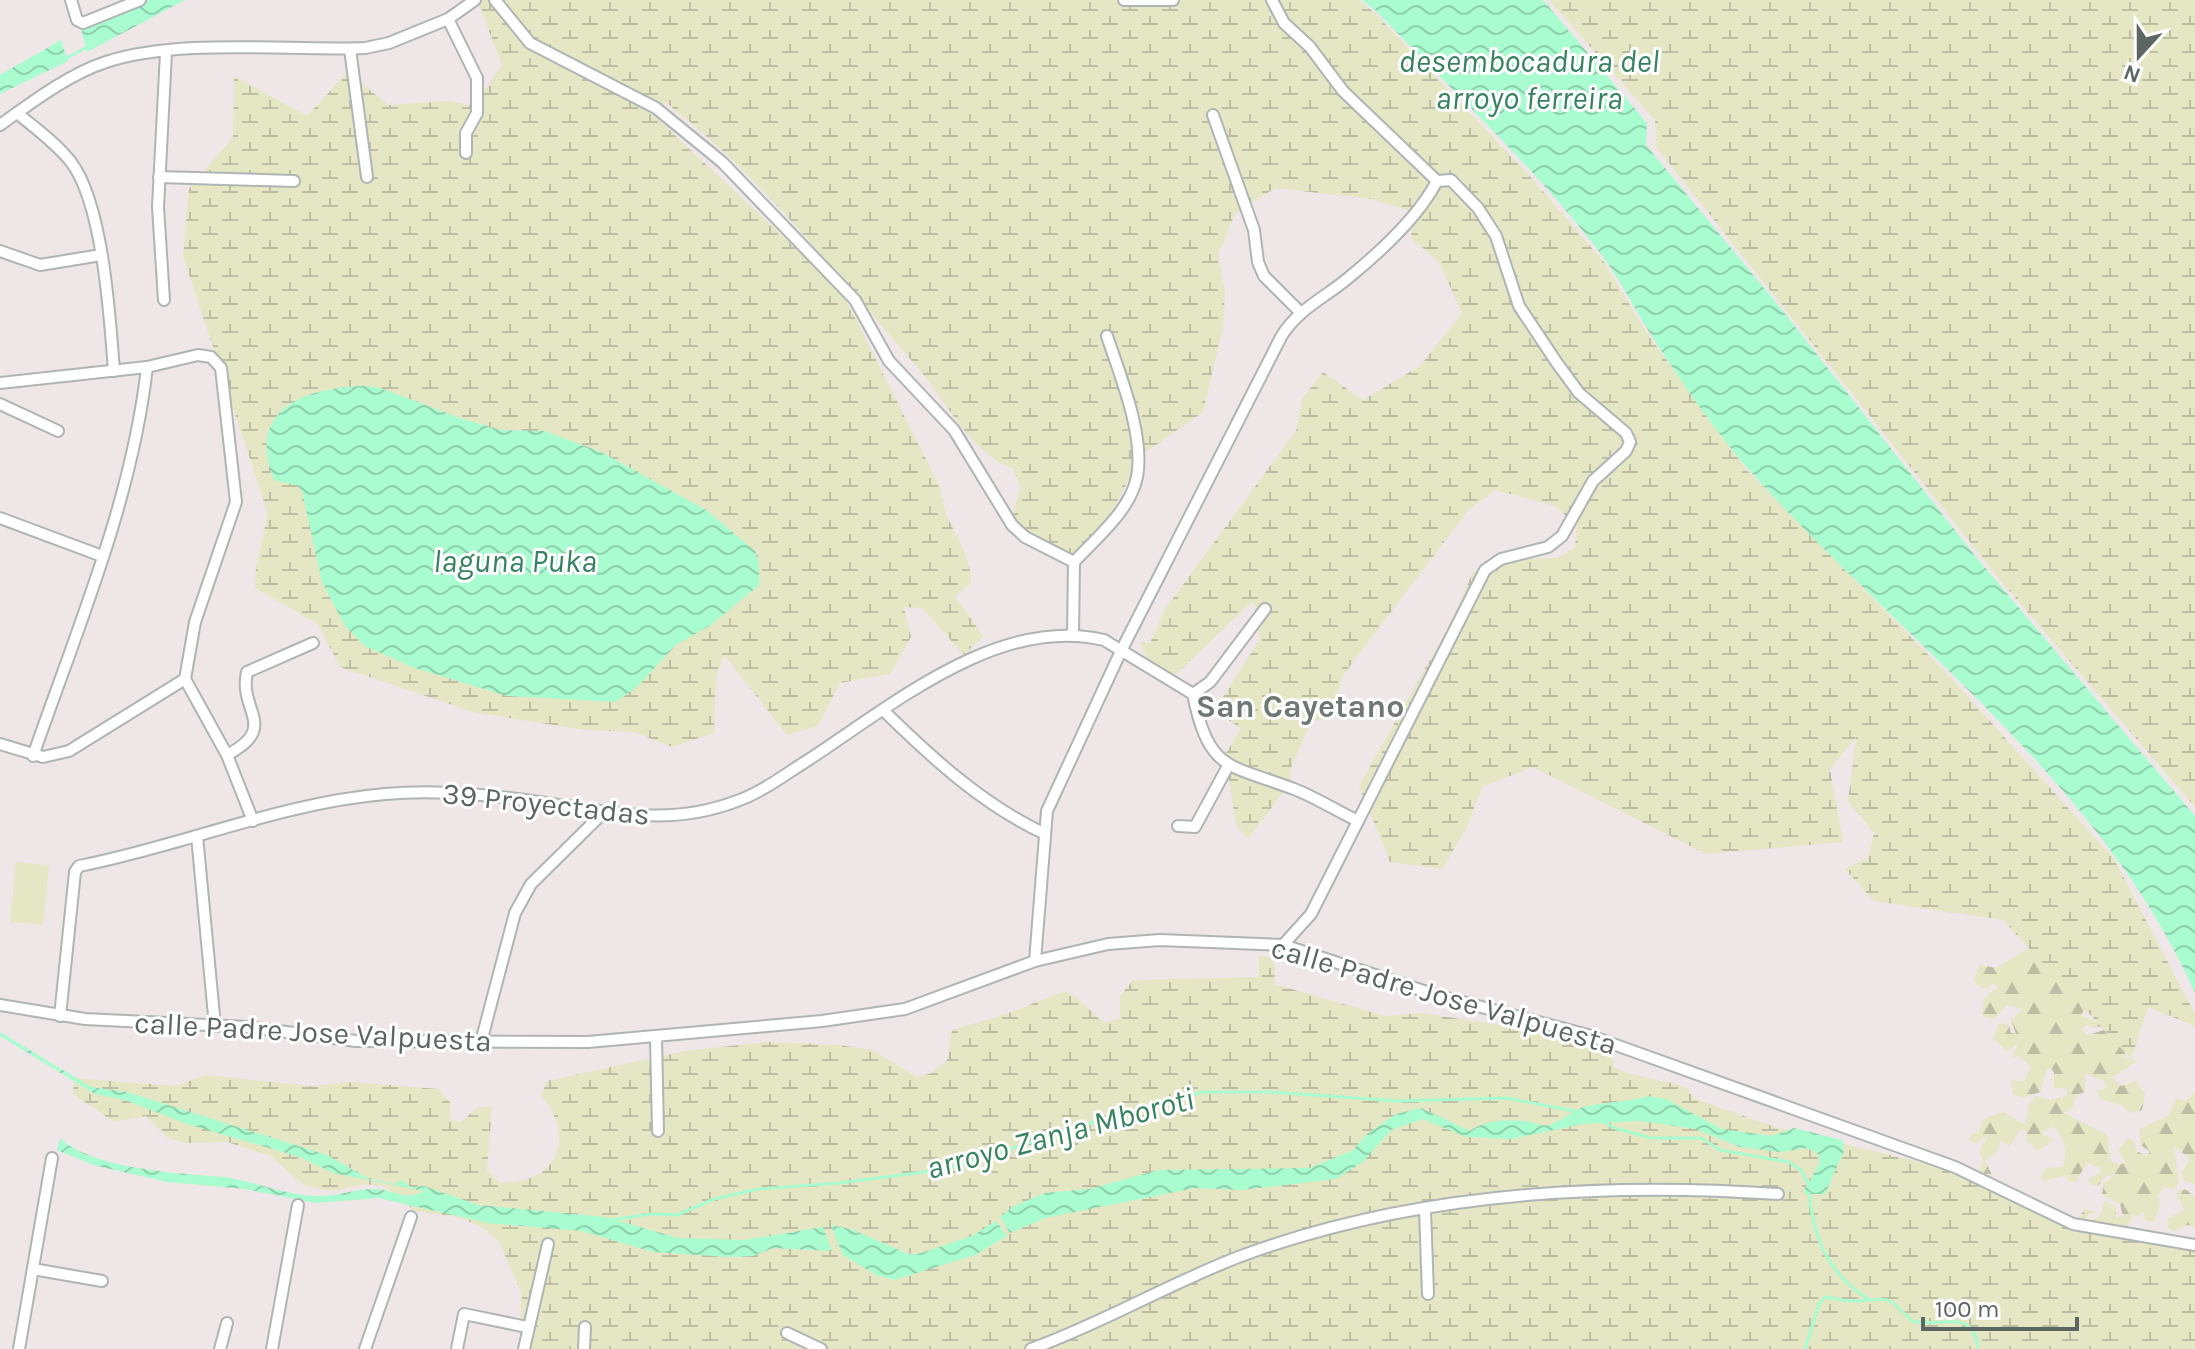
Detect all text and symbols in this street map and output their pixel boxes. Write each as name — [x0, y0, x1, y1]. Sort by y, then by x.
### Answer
north arrow — [2099, 16, 2179, 96]
water label: desembocadura del arroyo ferreira — [1399, 43, 1659, 117]
text: N — [2120, 59, 2144, 89]
water label: laguna Puka — [433, 543, 597, 580]
district label: San Cayetano — [1196, 688, 1404, 725]
street label: 39 Proyectadas — [440, 775, 652, 833]
street label: calle Padre Jose Valpuesta — [1267, 929, 1621, 1063]
street label: calle Padre Jose Valpuesta — [133, 1005, 493, 1059]
water label: arroyo Zanja Mboroti — [922, 1080, 1198, 1187]
scale bar — [1923, 1281, 2077, 1331]
text: 100 m — [1935, 1295, 2000, 1323]

